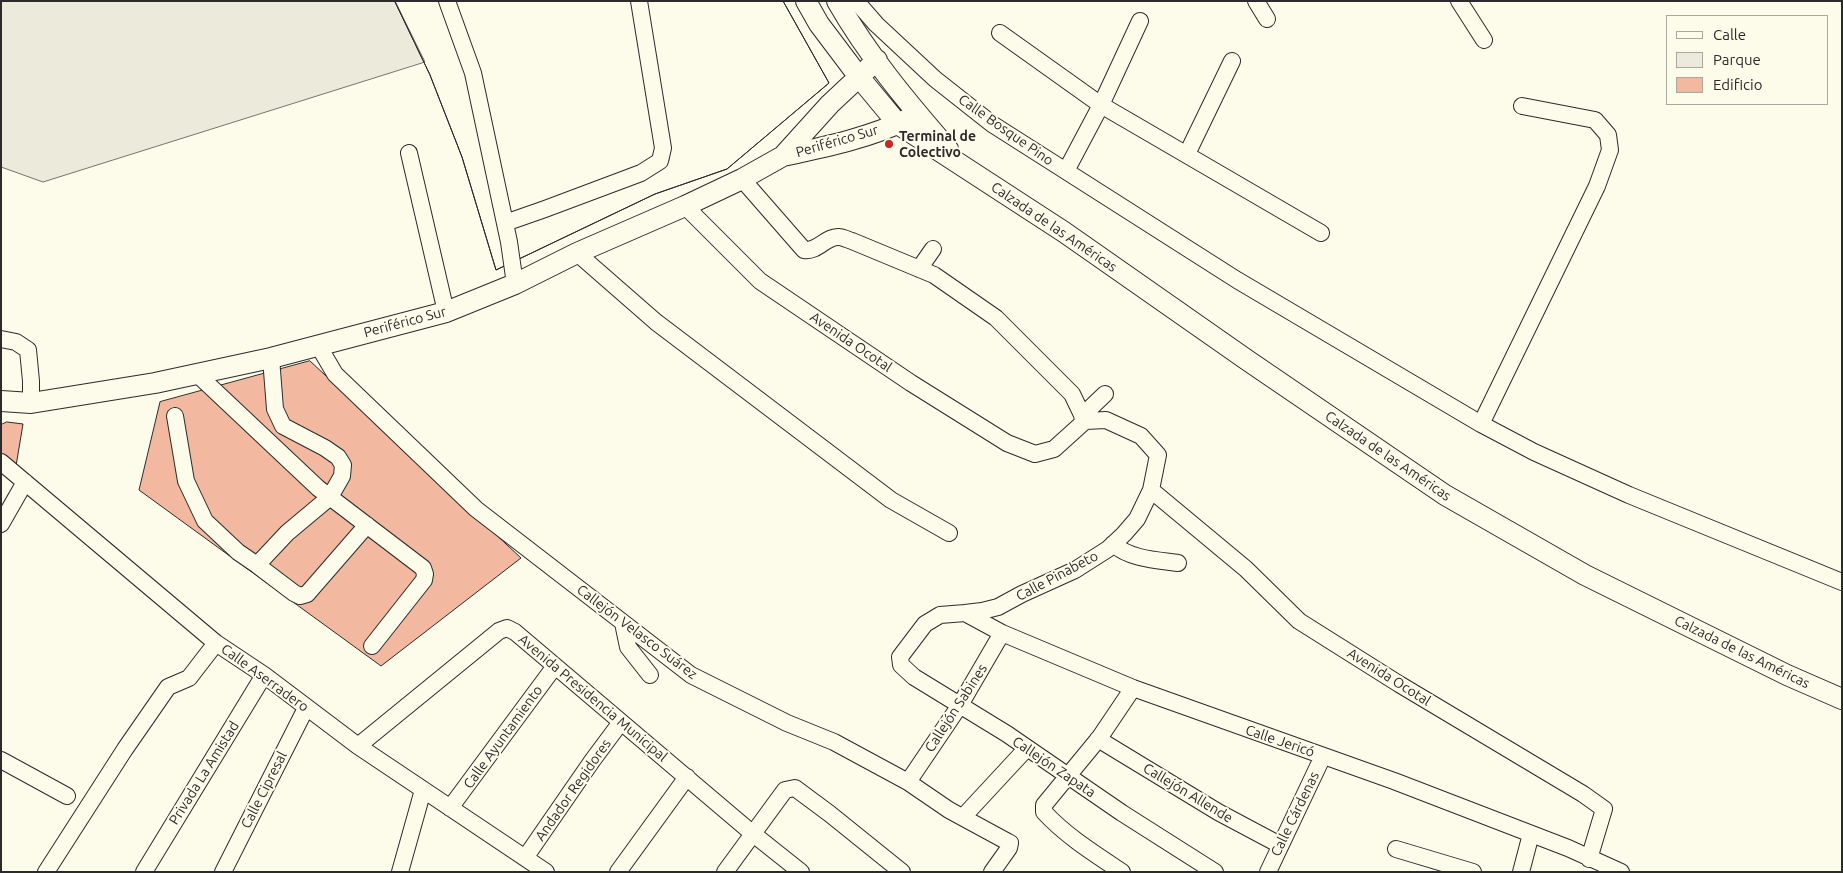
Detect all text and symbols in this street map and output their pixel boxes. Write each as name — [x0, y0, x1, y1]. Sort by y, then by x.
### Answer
legend — [1666, 15, 1828, 105]
text: Calle — [1713, 26, 1746, 43]
text: Parque — [1713, 51, 1761, 68]
text: Edificio — [1713, 76, 1762, 93]
street label: Calle Bosque Pino — [955, 91, 1057, 169]
street label: Periférico Sur — [794, 121, 880, 161]
place label: Terminal de Colectivo — [899, 128, 976, 160]
marker: Terminal de Colectivo — [883, 138, 895, 150]
street label: Calzada de las Américas — [988, 179, 1120, 275]
street label: Periférico Sur — [362, 303, 448, 341]
street label: Avenida Ocotal — [807, 308, 895, 376]
street label: Calzada de las Américas — [1322, 408, 1454, 504]
street label: Calle Pinabeto — [1013, 547, 1101, 605]
street label: Callejón Velasco Suárez — [573, 581, 701, 683]
street label: Calzada de las Américas — [1672, 612, 1812, 692]
street label: Avenida Presidencia Municipal — [515, 631, 671, 765]
street label: Calle Aserradero — [218, 641, 312, 715]
street label: Avenida Ocotal — [1344, 645, 1434, 709]
street label: Callejón Sabines — [921, 661, 991, 755]
street label: Calle Ayuntamiento — [460, 682, 546, 792]
street label: Privada La Amistad — [165, 718, 243, 828]
street label: Calle Jericó — [1243, 721, 1317, 761]
street label: Callejón Zapata — [1009, 733, 1099, 801]
street label: Andador Regidores — [531, 736, 615, 844]
street label: Calle Cipresal — [237, 749, 291, 831]
street label: Callejón Allende — [1140, 760, 1236, 826]
street label: Calle Cárdenas — [1267, 769, 1323, 859]

